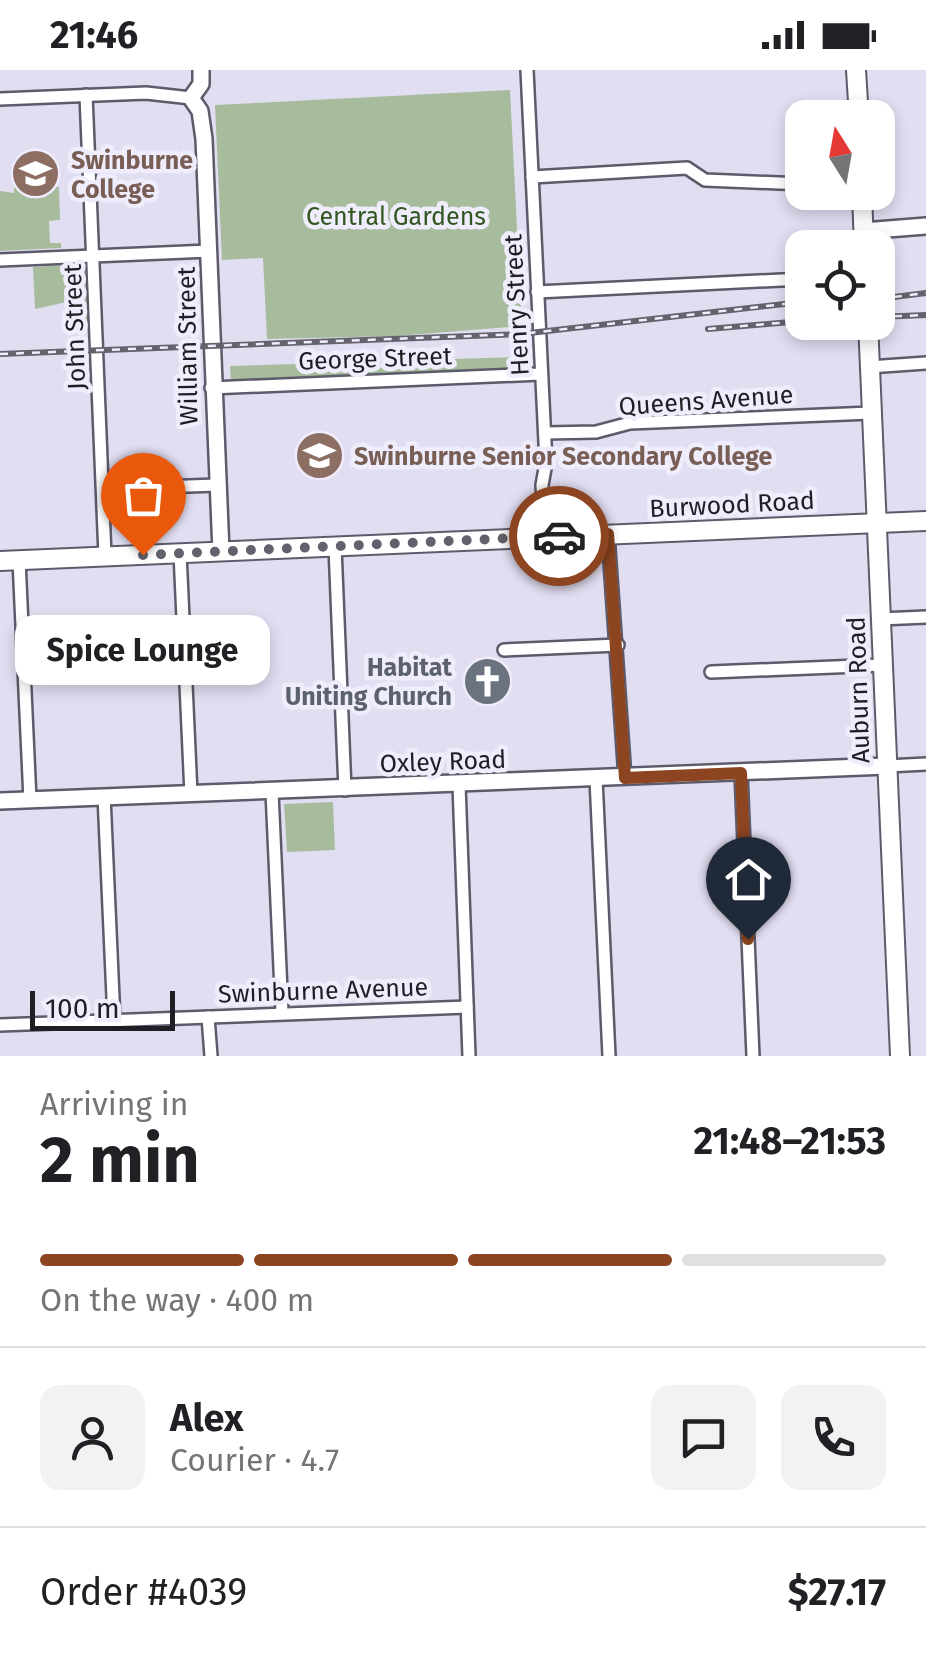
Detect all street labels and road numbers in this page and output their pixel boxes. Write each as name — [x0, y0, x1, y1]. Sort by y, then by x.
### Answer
street label: Henry Street — [498, 232, 536, 376]
street label: John Street — [58, 263, 92, 390]
street label: William Street — [172, 265, 204, 426]
street label: George Street — [298, 341, 453, 377]
street label: Queens Avenue — [618, 380, 794, 422]
street label: Burwood Road — [648, 486, 816, 524]
street label: Auburn Road — [841, 616, 877, 764]
street label: Oxley Road — [379, 745, 507, 779]
street label: Swinburne Avenue — [217, 972, 429, 1010]

